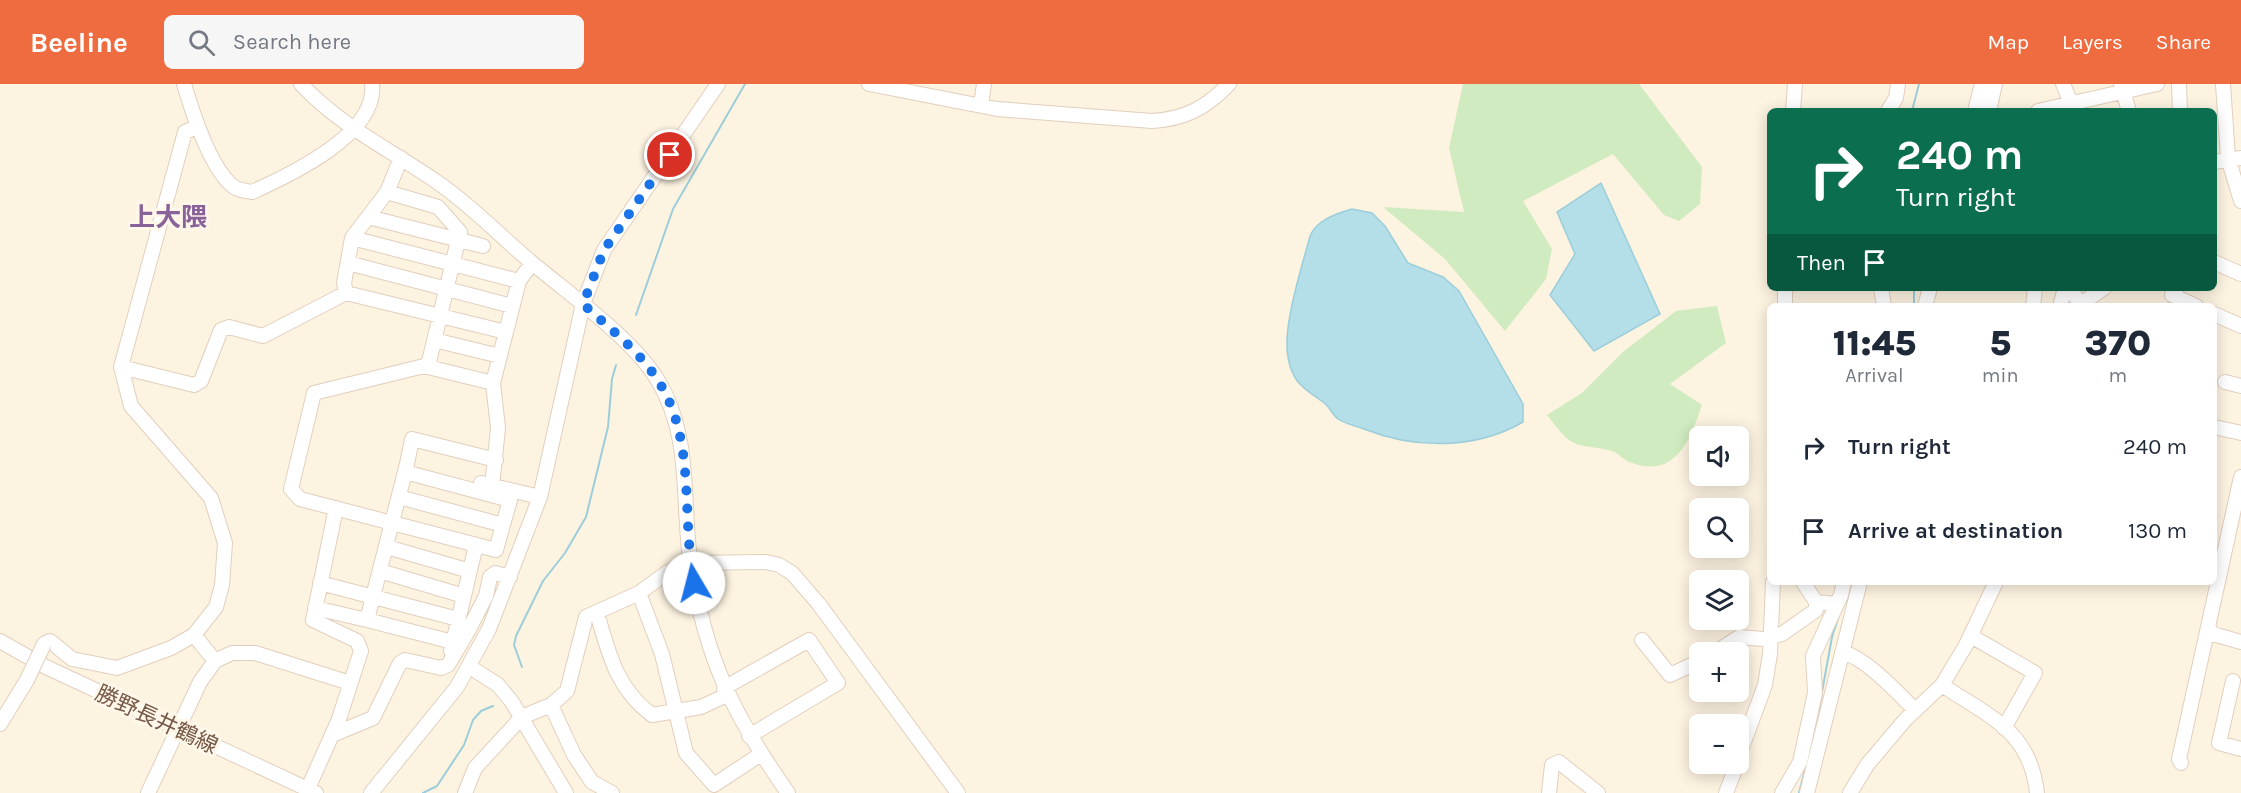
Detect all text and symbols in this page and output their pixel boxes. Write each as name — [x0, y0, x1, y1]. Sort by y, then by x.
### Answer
search box — [164, 15, 584, 69]
text: Beeline — [30, 26, 128, 59]
icon: search — [185, 26, 218, 59]
text: Search here — [233, 29, 351, 55]
text: Map — [1987, 30, 2029, 54]
text: Layers — [2062, 30, 2123, 54]
text: Share — [2156, 30, 2211, 54]
pin — [644, 129, 695, 180]
text: 240 m — [1896, 130, 2023, 180]
icon: right — [1797, 132, 1875, 210]
icon: arrive — [653, 138, 686, 171]
text: Turn right — [1896, 181, 2016, 213]
district label: 上大隈 — [129, 202, 207, 233]
icon: arrive — [1858, 246, 1891, 279]
text: Then — [1797, 250, 1846, 276]
text: 11:45 — [1833, 322, 1916, 364]
text: 5 — [1989, 322, 2011, 364]
text: 370 — [2084, 322, 2151, 364]
text: Arrival — [1845, 364, 1904, 387]
text: min — [1982, 364, 2019, 387]
text: m — [2108, 364, 2127, 387]
map controls — [1689, 426, 1749, 774]
button: sound — [1689, 426, 1749, 486]
icon: right — [1797, 431, 1830, 464]
text: Turn right — [1848, 434, 1951, 460]
text: 240 m — [2123, 434, 2187, 460]
button: search — [1689, 498, 1749, 558]
icon: arrive — [1797, 515, 1830, 548]
text: Arrive at destination — [1848, 518, 2063, 544]
text: 130 m — [2128, 518, 2187, 544]
position arrow — [662, 551, 726, 615]
button: layers — [1689, 570, 1749, 630]
button: + — [1689, 642, 1749, 702]
street label: 勝野長井鶴線 — [91, 680, 222, 760]
button: − — [1689, 714, 1749, 774]

